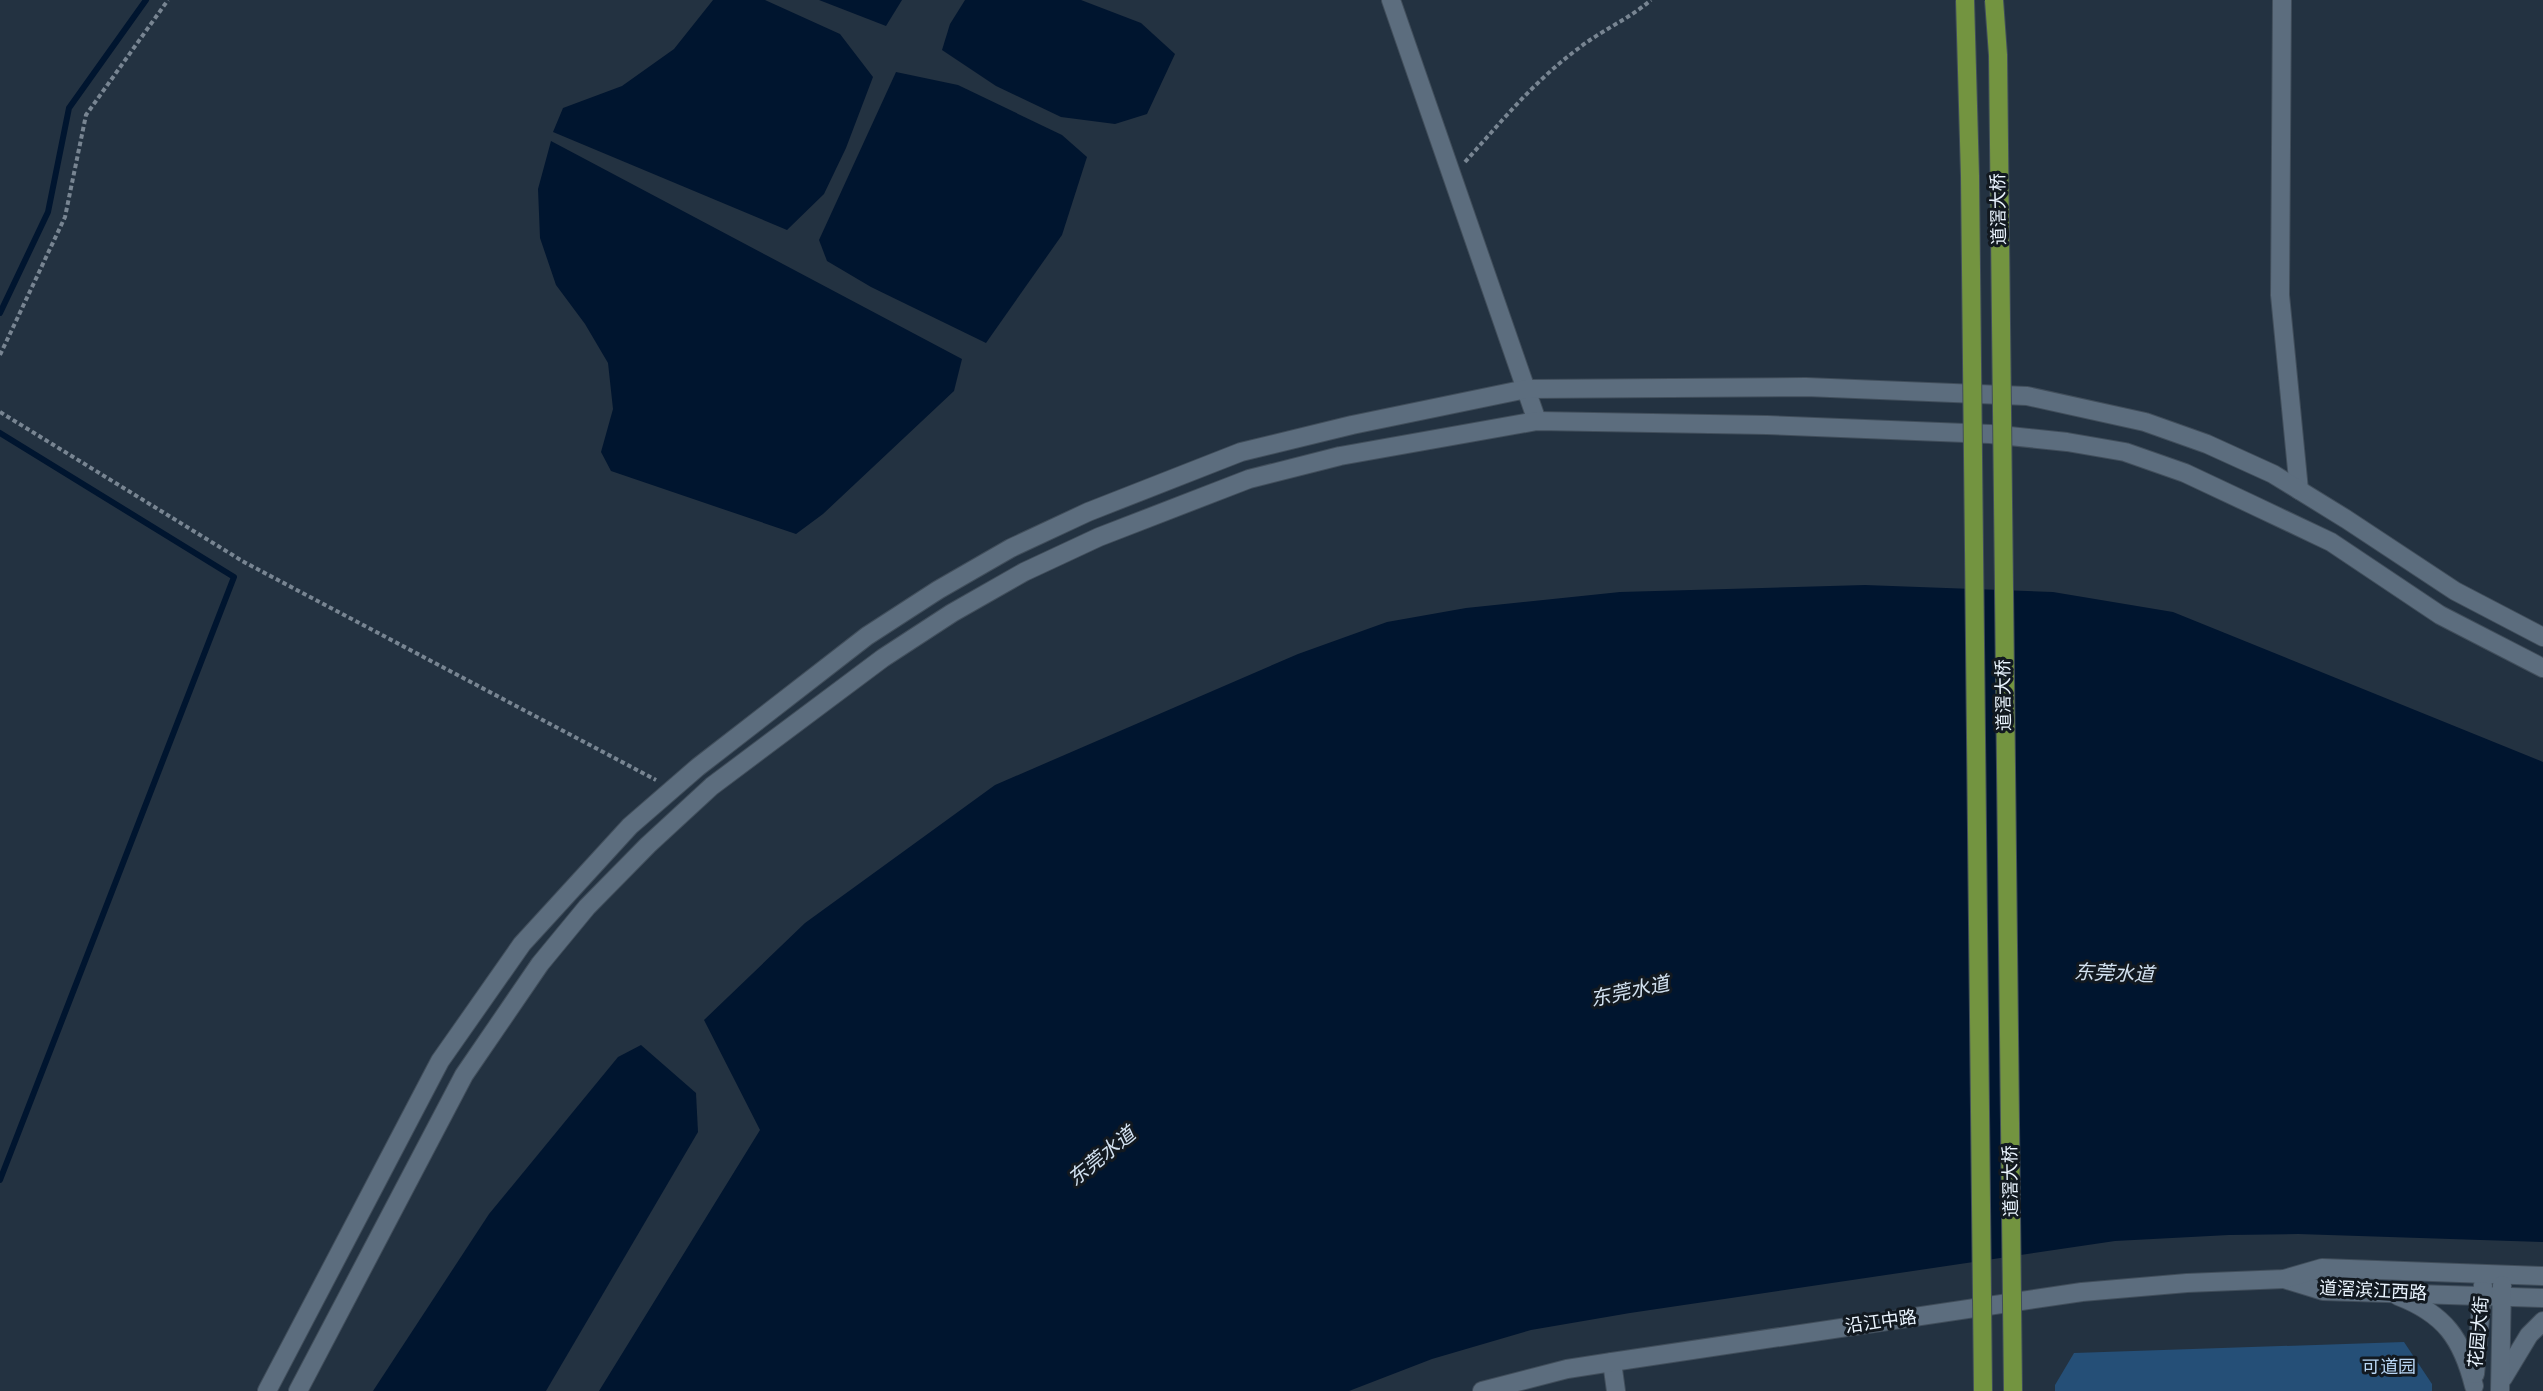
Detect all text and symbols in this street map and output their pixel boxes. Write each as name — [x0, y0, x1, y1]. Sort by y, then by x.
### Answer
street label: 道滘大桥 — [1986, 173, 2012, 245]
street label: 道滘大桥 — [1991, 659, 2017, 731]
water label: 东莞水道 — [2074, 959, 2157, 989]
water label: 东莞水道 — [1588, 969, 1675, 1014]
water label: 东莞水道 — [1062, 1119, 1144, 1193]
street label: 道滘大桥 — [1998, 1145, 2024, 1217]
street label: 道滘滨江西路 — [2318, 1276, 2428, 1306]
street label: 花园大街 — [2463, 1295, 2495, 1369]
street label: 沿江中路 — [1844, 1305, 1918, 1339]
park label: 可道园 — [2362, 1355, 2416, 1380]

